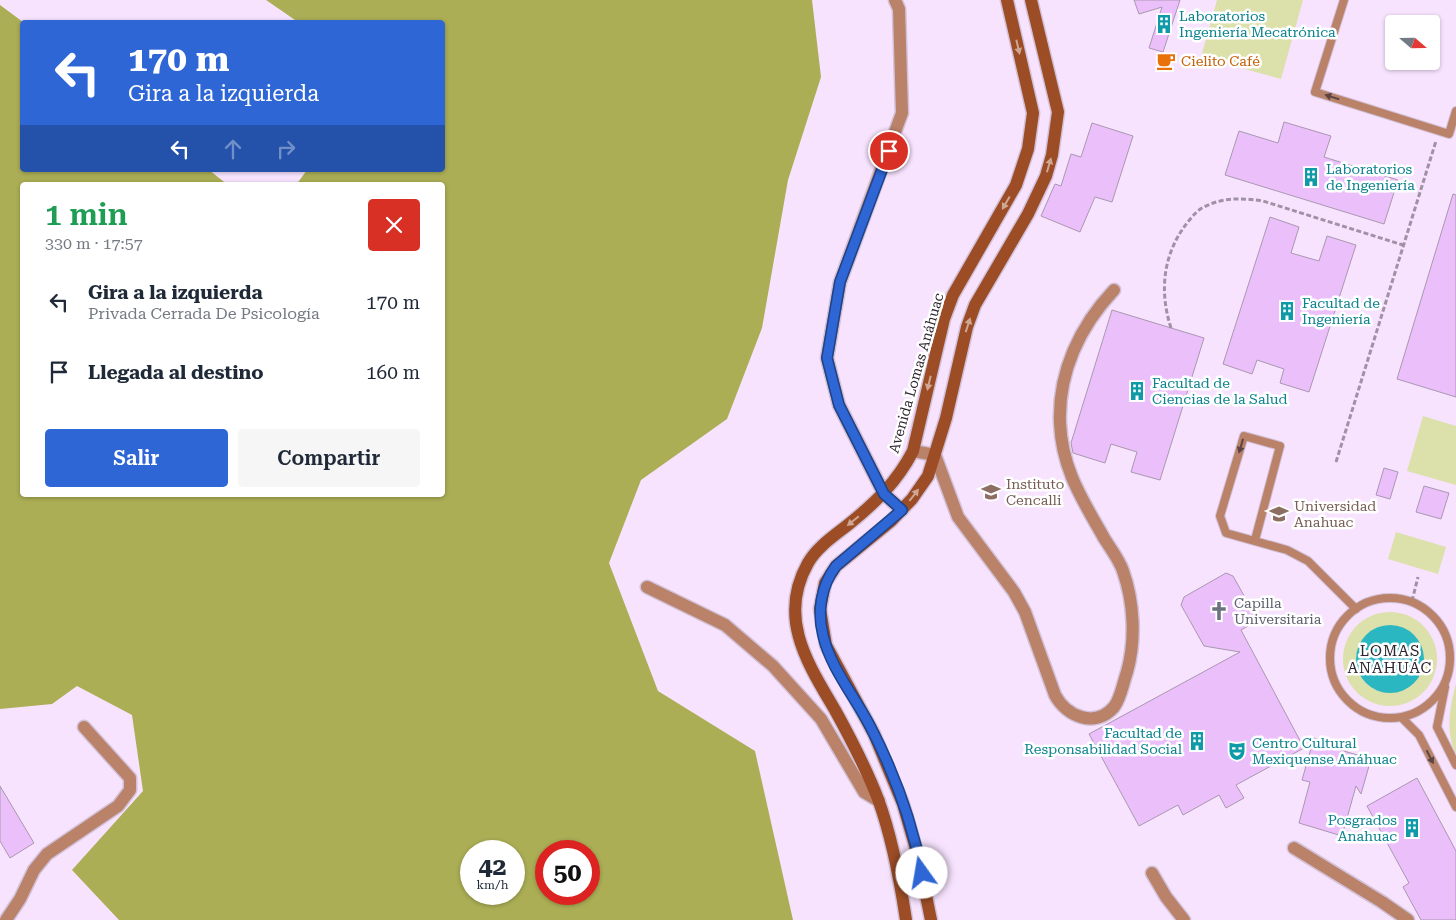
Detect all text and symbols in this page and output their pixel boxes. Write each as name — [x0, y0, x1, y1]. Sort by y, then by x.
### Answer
place label: Laboratorios Ingeniería Mecatrónica — [1179, 8, 1336, 40]
building icon: Laboratorios Ingeniería Mecatrónica — [1153, 13, 1175, 35]
north arrow — [1385, 15, 1440, 70]
map controls — [1385, 15, 1440, 70]
text: 170 m — [128, 39, 229, 80]
icon: left — [45, 40, 110, 105]
one-way arrow — [1014, 40, 1022, 55]
cafe icon: Cielito Café — [1155, 50, 1177, 72]
place label: Cielito Café — [1181, 53, 1260, 69]
text: Gira a la izquierda — [128, 81, 319, 106]
one-way arrow — [1324, 93, 1339, 101]
pin — [868, 130, 910, 172]
icon: left — [166, 135, 194, 163]
icon: ahead — [219, 135, 247, 163]
icon: right — [272, 135, 300, 163]
icon: arrive — [875, 137, 903, 165]
one-way arrow — [1046, 157, 1054, 172]
place label: Laboratorios de Ingeniería — [1326, 161, 1415, 193]
building icon: Laboratorios de Ingeniería — [1300, 166, 1322, 188]
one-way arrow — [1002, 196, 1010, 211]
text: 1 min — [45, 197, 128, 232]
button: close — [368, 199, 420, 251]
text: 330 m · 17:57 — [45, 234, 143, 253]
text: Gira a la izquierda — [88, 281, 263, 304]
icon: left — [45, 288, 73, 316]
text: 170 m — [366, 291, 420, 314]
street label: Avenida Lomas Anáhuac — [885, 291, 947, 455]
place label: Facultad de Ingeniería — [1302, 295, 1380, 327]
building icon: Facultad de Ingeniería — [1276, 300, 1298, 322]
text: Privada Cerrada De Psicología — [88, 304, 320, 323]
one-way arrow — [965, 317, 973, 332]
icon: arrive — [45, 358, 73, 386]
text: Llegada al destino — [88, 361, 264, 384]
text: 160 m — [366, 361, 420, 384]
one-way arrow — [925, 375, 933, 390]
place label: Facultad de Ciencias de la Salud — [1152, 375, 1288, 407]
building icon: Facultad de Ciencias de la Salud — [1126, 380, 1148, 402]
button: Salir — [45, 429, 228, 487]
button: Compartir — [238, 429, 420, 487]
one-way arrow — [1236, 439, 1244, 454]
place label: Instituto Cencalli — [1006, 476, 1064, 508]
school or university icon: Instituto Cencalli — [980, 481, 1002, 503]
one-way arrow — [909, 489, 920, 502]
place label: Universidad Anahuac — [1294, 498, 1376, 530]
school or university icon: Universidad Anahuac — [1268, 503, 1290, 525]
one-way arrow — [847, 515, 860, 526]
place label: Capilla Universitaria — [1234, 595, 1322, 627]
church icon: Capilla Universitaria — [1208, 600, 1230, 622]
district label: LOMAS ANAHUÁC — [1348, 642, 1432, 677]
place label: Facultad de Responsabilidad Social — [1024, 725, 1183, 757]
building icon: Facultad de Responsabilidad Social — [1186, 730, 1208, 752]
place label: Centro Cultural Mexiquense Anáhuac — [1252, 735, 1397, 767]
theatre icon: Centro Cultural Mexiquense Anáhuac — [1226, 740, 1248, 762]
one-way arrow — [1426, 749, 1434, 764]
place label: Posgrados Anahuac — [1328, 812, 1397, 844]
building icon: Posgrados Anahuac — [1401, 817, 1423, 839]
speed limit sign: 50 — [535, 840, 600, 905]
position arrow — [895, 846, 947, 898]
text: 42 — [478, 852, 507, 881]
text: km/h — [476, 878, 509, 892]

